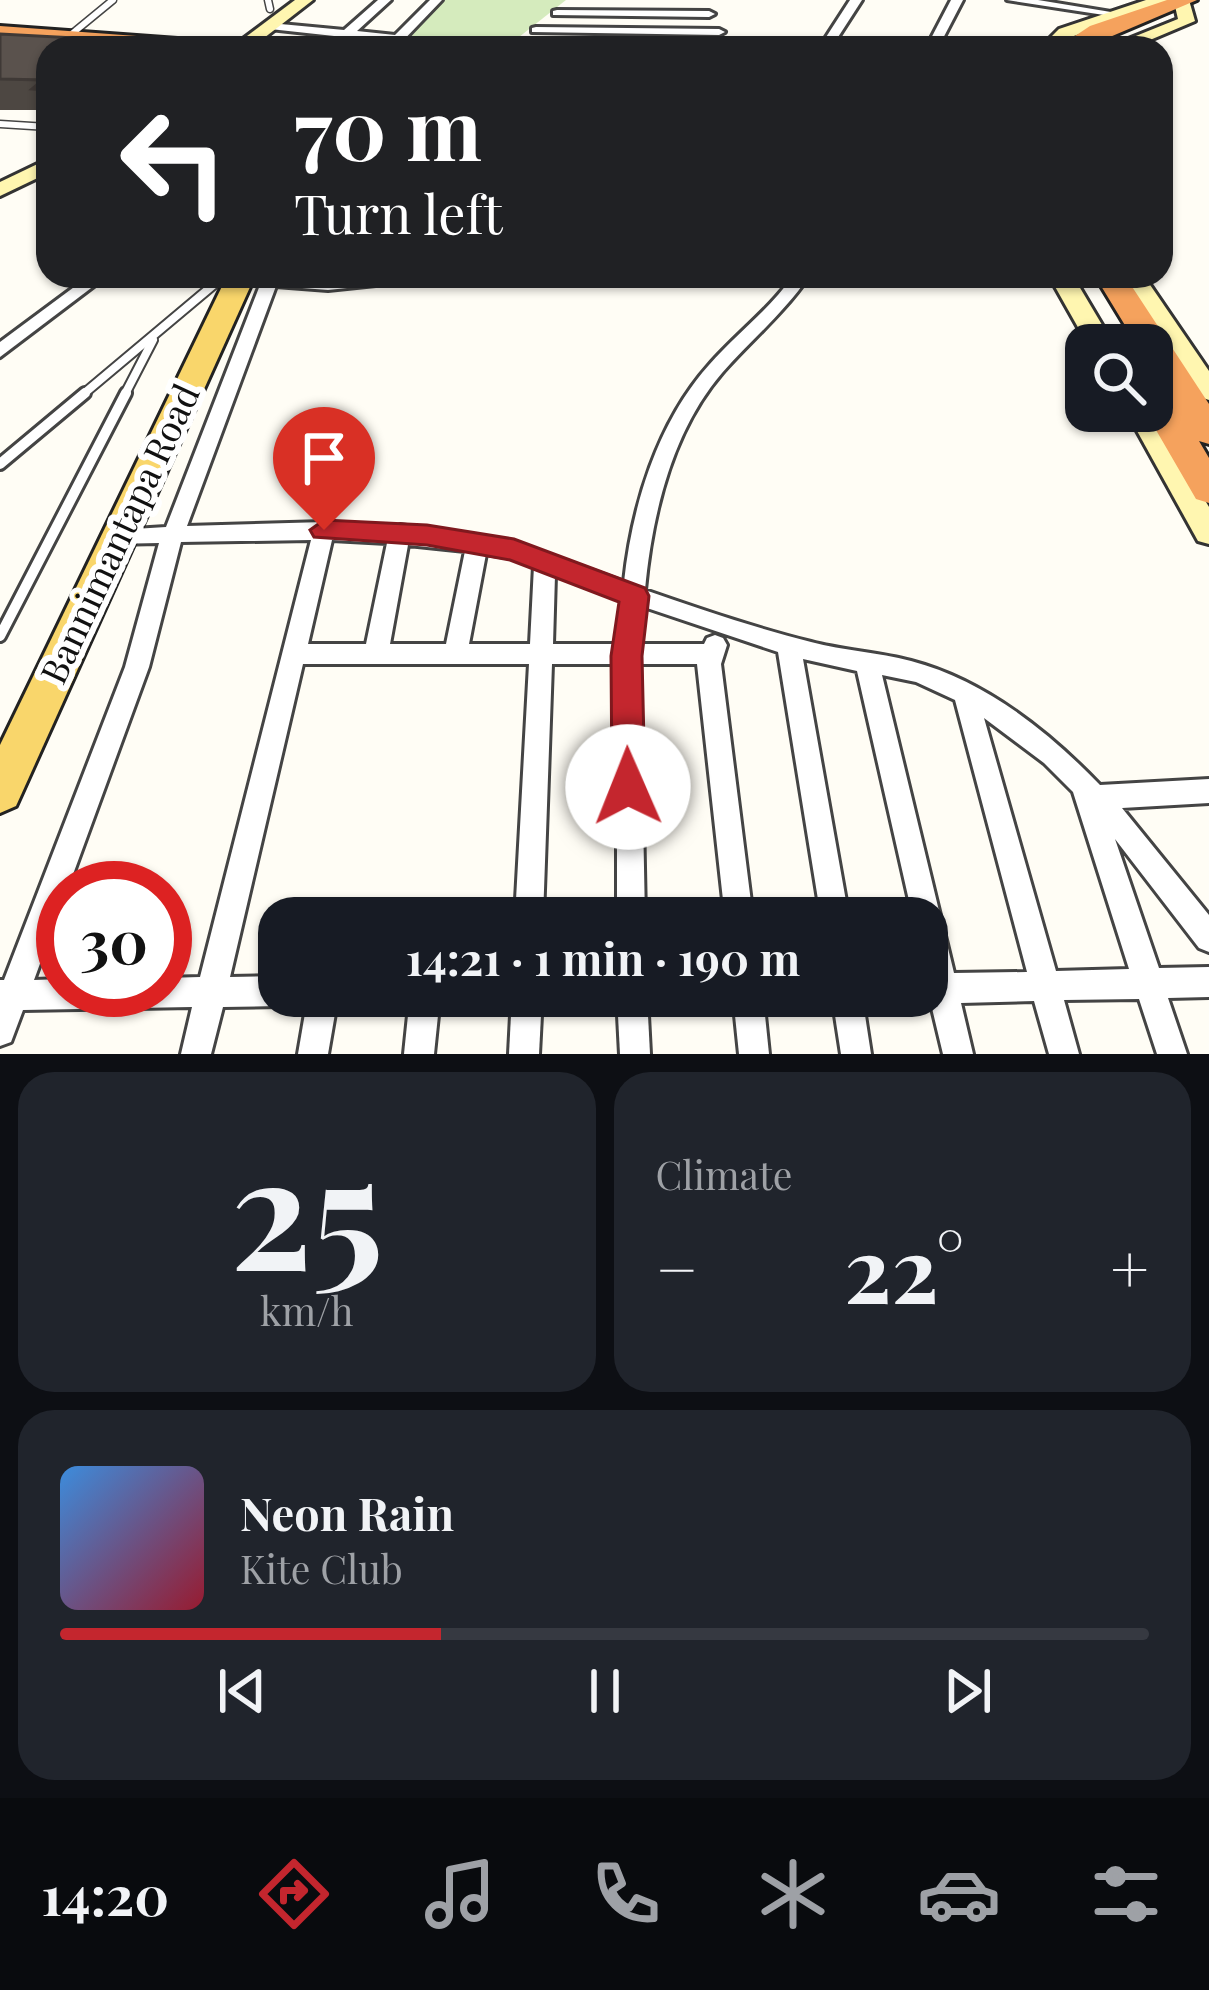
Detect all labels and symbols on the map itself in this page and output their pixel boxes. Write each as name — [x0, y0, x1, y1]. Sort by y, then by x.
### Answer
street label: Bannimantapa Road — [28, 376, 209, 691]
pin — [273, 407, 375, 530]
position arrow — [565, 724, 691, 850]
speed limit sign: 30 — [36, 861, 192, 1017]

